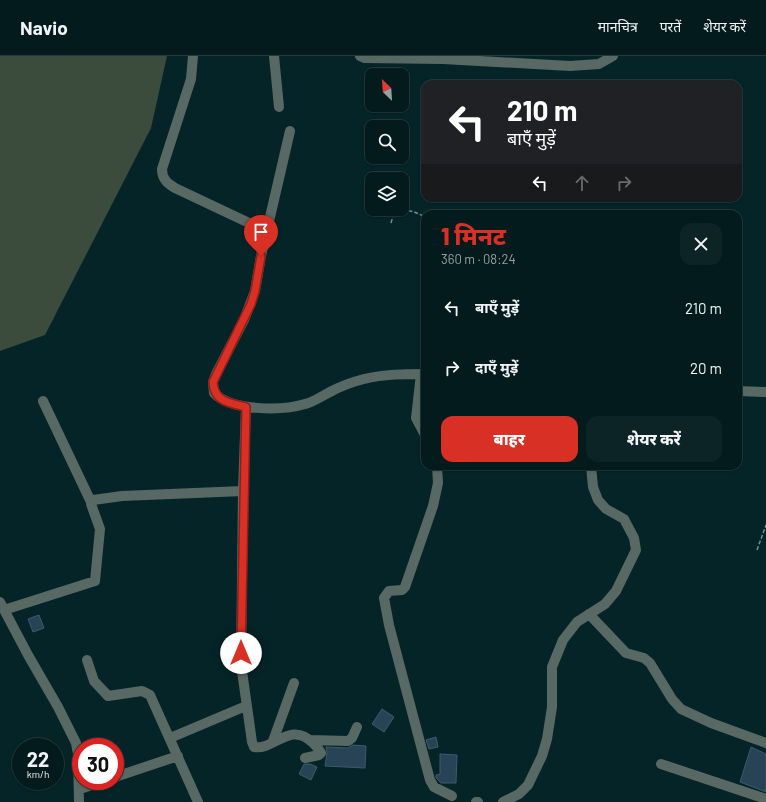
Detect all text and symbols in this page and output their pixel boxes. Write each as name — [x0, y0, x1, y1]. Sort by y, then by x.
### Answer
text: Navio — [20, 16, 68, 39]
text: मानचित्र — [598, 18, 638, 35]
text: परतें — [660, 18, 681, 35]
text: शेयर करें — [703, 18, 746, 35]
north arrow — [365, 68, 409, 112]
map controls — [365, 68, 409, 216]
text: 210 m — [507, 93, 577, 127]
icon: left — [441, 96, 493, 148]
button: search — [365, 120, 409, 164]
text: बाएँ मुड़ें — [507, 127, 556, 149]
button: layers — [365, 172, 409, 216]
icon: left — [529, 172, 551, 194]
icon: ahead — [571, 172, 593, 194]
icon: right — [613, 172, 635, 194]
pin — [244, 215, 278, 256]
icon: arrive — [250, 221, 272, 243]
text: 1 मिनट — [441, 221, 506, 250]
button: close — [680, 223, 722, 265]
text: 360 m · 08:24 — [441, 251, 516, 267]
icon: left — [441, 297, 463, 319]
text: बाएँ मुड़ें — [475, 298, 519, 316]
text: 210 m — [685, 299, 722, 317]
icon: right — [441, 357, 463, 379]
text: दाएँ मुड़ें — [475, 358, 518, 376]
text: 20 m — [690, 359, 722, 377]
button: बाहर — [441, 416, 578, 462]
button: शेयर करें — [586, 416, 722, 462]
position arrow — [220, 632, 262, 674]
speed limit sign: 30 — [72, 738, 124, 790]
text: 22 — [27, 747, 49, 771]
text: km/h — [27, 768, 49, 780]

